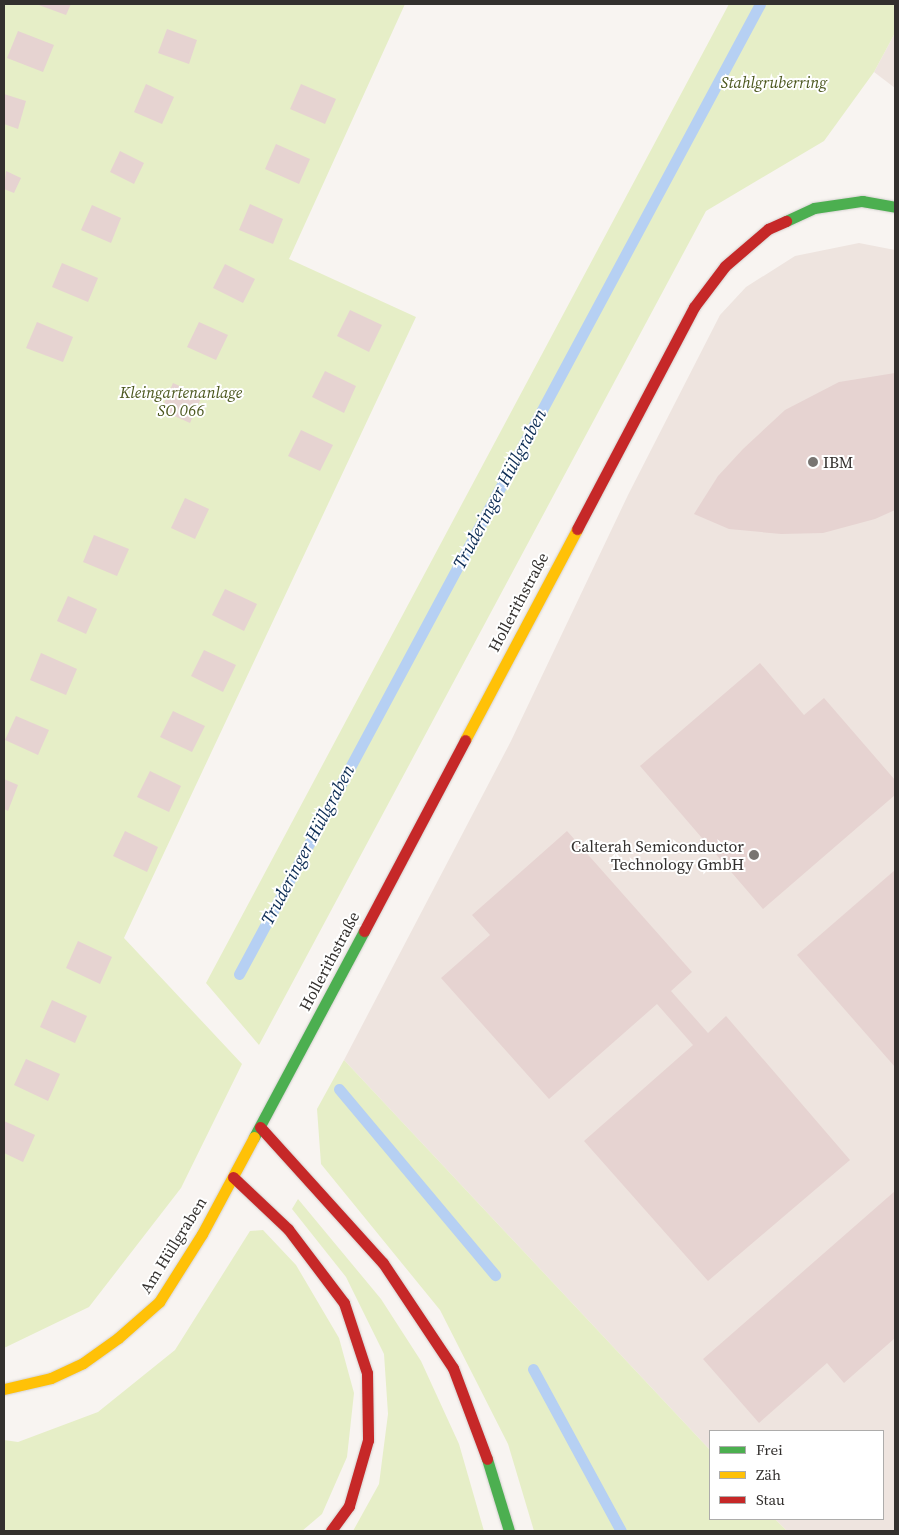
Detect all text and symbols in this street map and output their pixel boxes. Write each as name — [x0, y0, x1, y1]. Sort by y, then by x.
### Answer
park label: Stahlgruberring — [721, 72, 827, 92]
park label: Kleingartenanlage SO 066 — [120, 382, 242, 420]
water label: Truderinger Hüllgraben — [449, 405, 551, 573]
place label: IBM — [823, 452, 853, 472]
marker: IBM — [807, 456, 819, 468]
street label: Hollerithstraße — [484, 549, 552, 655]
water label: Truderinger Hüllgraben — [257, 761, 359, 929]
place label: Calterah Semiconductor Technology GmbH — [571, 836, 744, 874]
marker: Calterah Semiconductor Technology GmbH — [748, 849, 760, 861]
street label: Hollerithstraße — [295, 908, 363, 1014]
street label: Am Hüllgraben — [136, 1193, 210, 1297]
legend — [709, 1430, 884, 1520]
text: Frei — [756, 1439, 783, 1460]
text: Zäh — [756, 1464, 781, 1485]
text: Stau — [756, 1489, 785, 1510]

